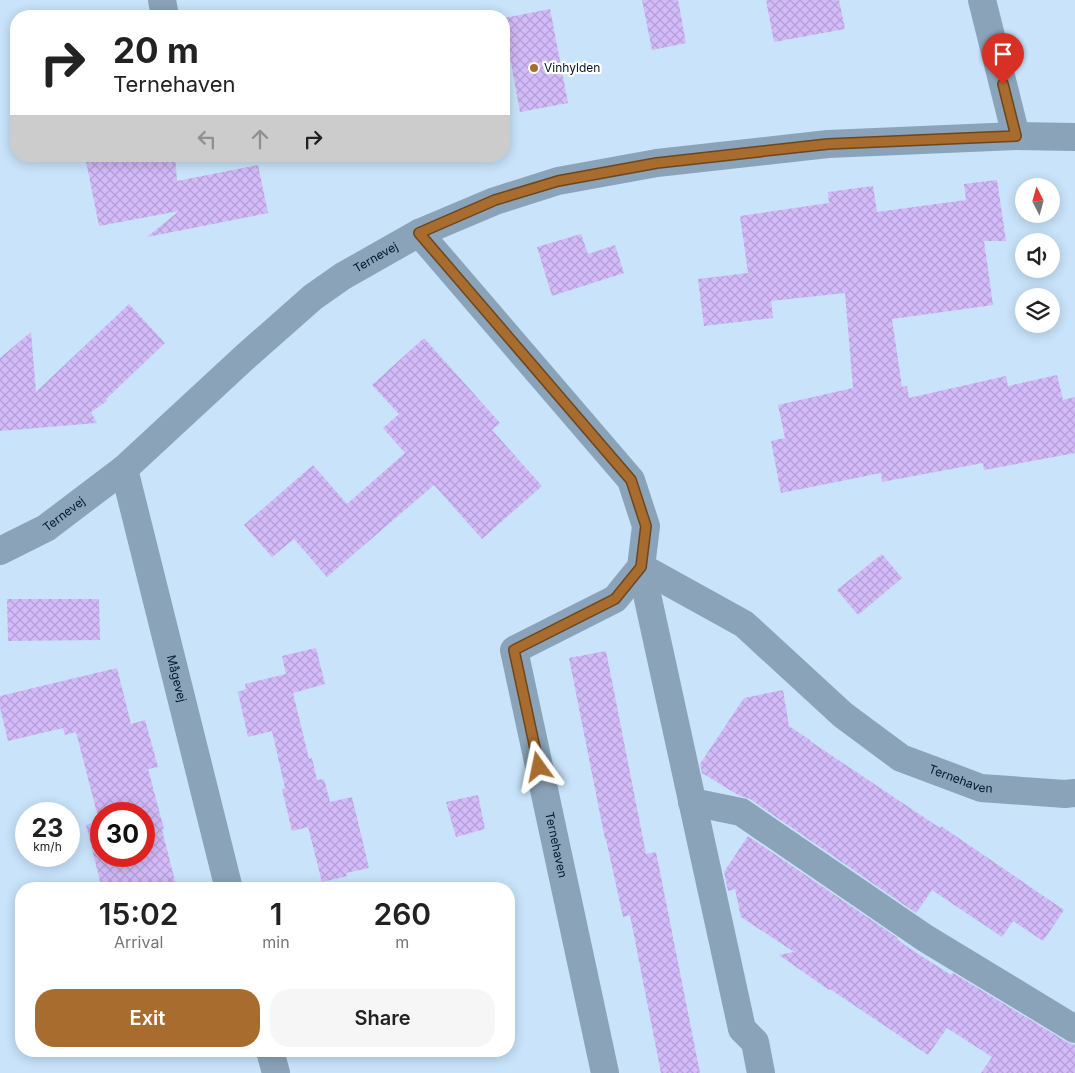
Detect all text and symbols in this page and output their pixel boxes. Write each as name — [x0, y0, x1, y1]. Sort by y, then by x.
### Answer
text: 20 m — [113, 29, 199, 71]
icon: right — [30, 30, 95, 95]
pin — [982, 33, 1024, 84]
icon: arrive — [989, 40, 1017, 68]
place label: Vinhylden — [544, 60, 600, 75]
marker: Vinhylden — [528, 62, 540, 74]
text: Ternehaven — [113, 71, 236, 97]
icon: left — [193, 125, 221, 153]
icon: ahead — [246, 125, 274, 153]
icon: right — [299, 125, 327, 153]
north arrow — [1015, 178, 1060, 222]
map controls — [1015, 178, 1060, 333]
button: sound — [1015, 233, 1060, 278]
street label: Ternevej — [351, 238, 400, 276]
button: layers — [1015, 288, 1060, 333]
street label: Ternevej — [40, 493, 88, 535]
street label: Mågevej — [164, 653, 190, 704]
position arrow — [512, 740, 564, 792]
street label: Ternehaven — [927, 761, 993, 796]
speed limit sign: 30 — [90, 802, 155, 867]
street label: Ternehaven — [542, 811, 571, 879]
text: 23 — [32, 813, 63, 843]
text: km/h — [33, 839, 62, 854]
text: 15:02 — [99, 896, 178, 932]
text: 1 — [270, 896, 282, 932]
text: 260 — [373, 896, 431, 932]
text: Arrival — [114, 932, 163, 952]
text: min — [262, 932, 290, 952]
text: m — [395, 932, 409, 952]
button: Exit — [35, 989, 260, 1047]
button: Share — [270, 989, 495, 1047]

